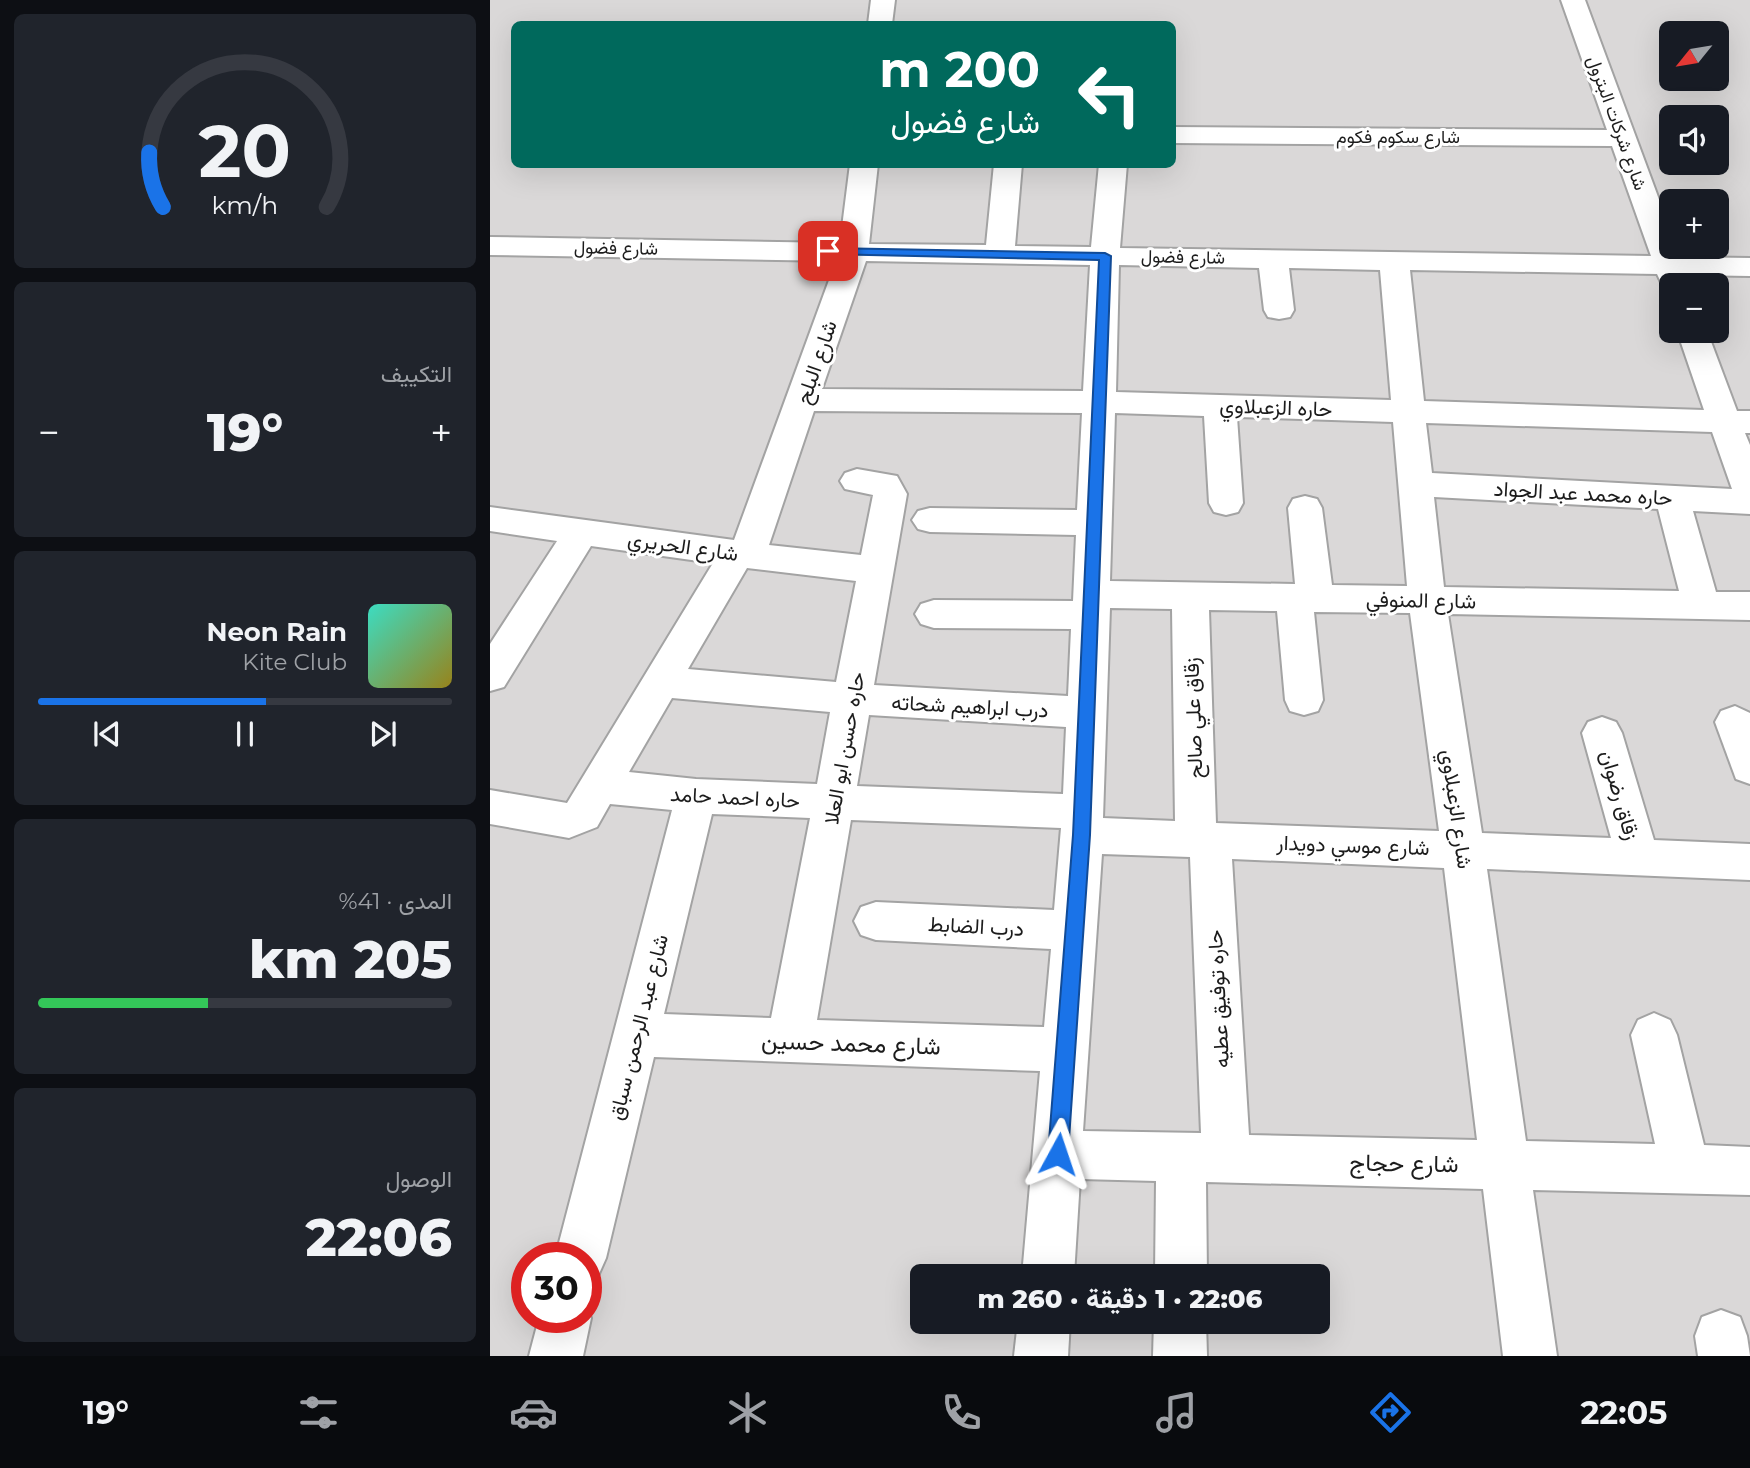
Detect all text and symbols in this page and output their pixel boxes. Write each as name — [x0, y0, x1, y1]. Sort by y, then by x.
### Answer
north arrow — [1659, 21, 1729, 91]
map controls — [1659, 21, 1729, 343]
text: 200 m — [879, 40, 1040, 99]
icon: left — [1064, 49, 1155, 140]
street label: شارع شركات البترول — [1581, 53, 1652, 194]
text: شارع فضول — [890, 102, 1040, 141]
button: sound — [1659, 105, 1729, 175]
text: 20 — [199, 108, 291, 196]
street label: شارع سكوم فكوم — [1336, 126, 1460, 149]
button: + — [1659, 189, 1729, 259]
text: km/h — [212, 190, 278, 220]
pin — [798, 221, 858, 281]
icon: arrive — [809, 232, 847, 270]
street label: شارع فضول — [574, 236, 658, 261]
street label: شارع فضول — [1141, 245, 1225, 270]
button: − — [1659, 273, 1729, 343]
street label: شارع البلح — [790, 317, 844, 408]
text: التكييف — [381, 360, 452, 388]
street label: حاره الزعبلاوي — [1219, 393, 1333, 426]
text: 19° — [207, 401, 283, 464]
text: − — [38, 409, 60, 456]
text: + — [430, 409, 452, 456]
street label: حاره محمد عبد الجواد — [1493, 476, 1673, 511]
street label: شارع الحريري — [625, 526, 740, 571]
street label: شارع المنوفي — [1366, 587, 1476, 618]
text: Neon Rain — [206, 616, 347, 648]
text: Kite Club — [242, 648, 347, 676]
street label: زقاق علي صالح — [1178, 657, 1213, 779]
street label: حاره حسن ابو العلا — [818, 670, 871, 826]
street label: درب ابراهيم شحاته — [891, 689, 1049, 725]
icon: previous — [88, 715, 126, 753]
icon: pause — [226, 715, 264, 753]
icon: next — [364, 715, 402, 753]
street label: زقاق رضوان — [1594, 747, 1645, 843]
street label: شارع الزعبلاوي — [1431, 748, 1478, 871]
street label: حاره احمد حامد — [669, 781, 801, 814]
street label: شارع موسي دويدار — [1275, 830, 1430, 865]
text: المدى · 41% — [339, 887, 452, 915]
street label: درب الضابط — [927, 911, 1025, 942]
text: 205 km — [249, 928, 452, 991]
street label: حاره توفيق عطيه — [1202, 929, 1235, 1069]
street label: شارع عبد الرحمن سباق — [603, 931, 675, 1123]
street label: شارع محمد حسين — [761, 1025, 941, 1063]
position arrow — [1021, 1117, 1095, 1191]
street label: شارع حجاج — [1349, 1148, 1459, 1180]
text: الوصول — [386, 1165, 452, 1193]
text: 22:06 — [306, 1206, 452, 1269]
speed limit sign: 30 — [511, 1242, 602, 1333]
text: 22:06 · 1 دقيقة · 260 m — [978, 1283, 1262, 1315]
icon: filters — [294, 1388, 343, 1437]
icon: car — [509, 1388, 558, 1437]
icon: climate — [723, 1388, 772, 1437]
icon: phone — [937, 1388, 986, 1437]
icon: music — [1152, 1388, 1201, 1437]
icon: directions — [1366, 1388, 1415, 1437]
text: 19° — [83, 1393, 129, 1432]
text: 22:05 — [1580, 1393, 1667, 1432]

